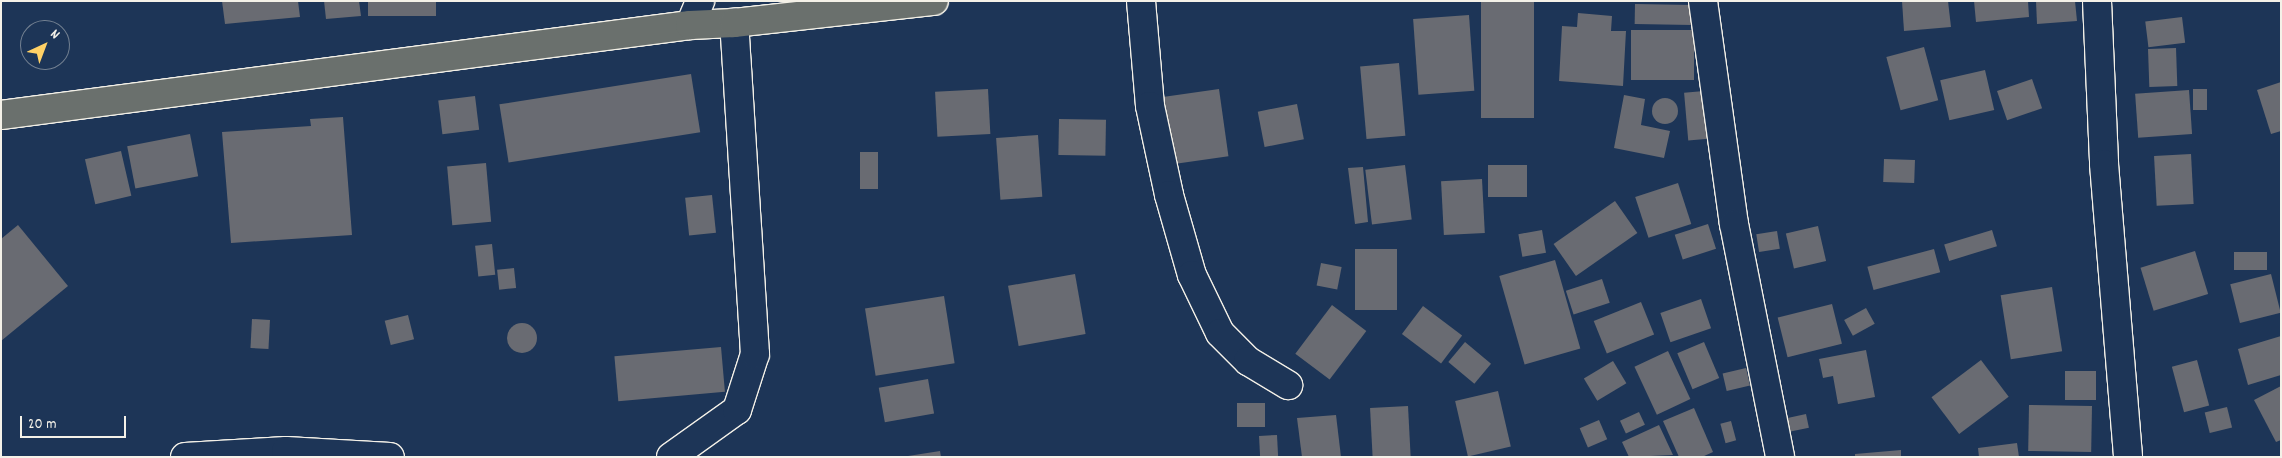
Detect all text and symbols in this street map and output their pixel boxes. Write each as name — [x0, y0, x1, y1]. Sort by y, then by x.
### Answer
north arrow — [20, 20, 70, 70]
text: N — [45, 25, 64, 44]
scale bar — [22, 406, 129, 438]
text: 20 m — [28, 414, 56, 436]

